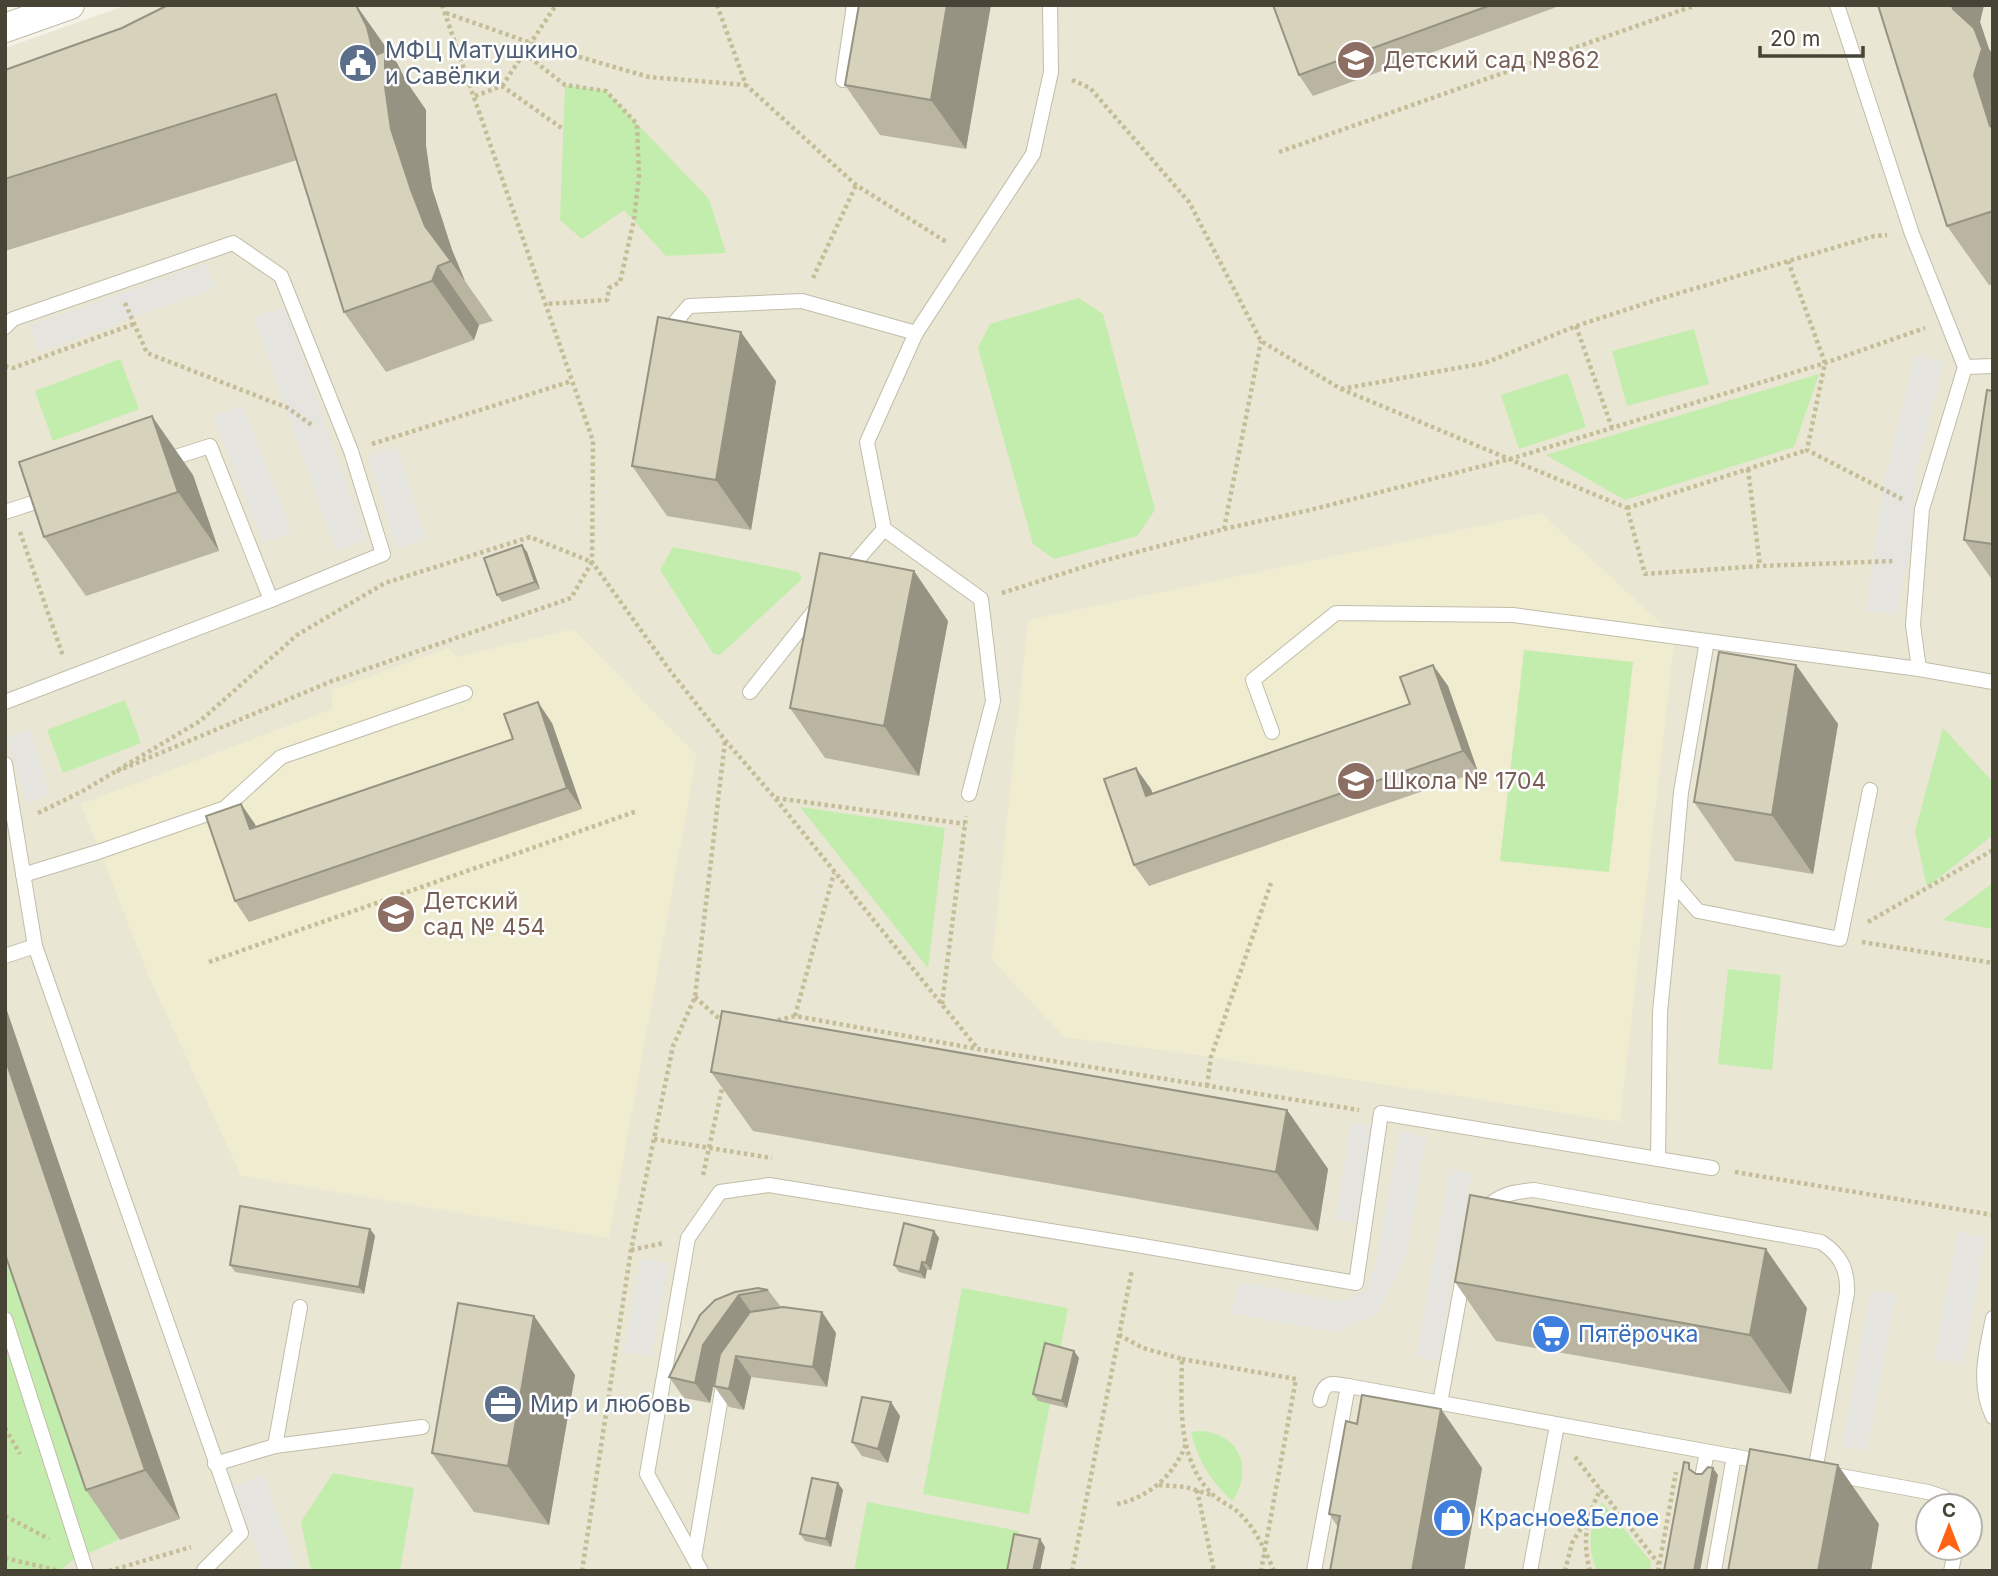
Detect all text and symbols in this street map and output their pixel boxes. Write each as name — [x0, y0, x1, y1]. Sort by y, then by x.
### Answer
scale bar — [1760, 14, 1863, 58]
text: 20 m — [1770, 26, 1820, 51]
place label: МФЦ Матушкино и Савёлки — [385, 36, 578, 90]
school or university icon: Детский сад №862 — [1335, 39, 1377, 81]
public building icon: МФЦ Матушкино и Савёлки — [337, 42, 379, 84]
place label: Детский сад №862 — [1383, 46, 1600, 74]
school or university icon: Школа № 1704 — [1335, 760, 1377, 802]
place label: Школа № 1704 — [1383, 767, 1546, 795]
place label: Детский сад № 454 — [423, 887, 545, 941]
school or university icon: Детский сад № 454 — [375, 893, 417, 935]
supermarket icon: Пятёрочка — [1530, 1313, 1572, 1355]
place label: Пятёрочка — [1578, 1320, 1698, 1348]
office icon: Мир и любовь — [482, 1383, 524, 1425]
place label: Мир и любовь — [530, 1390, 691, 1418]
north arrow — [1914, 1492, 1984, 1562]
shop icon: Красное&Белое — [1431, 1497, 1473, 1539]
text: С — [1942, 1499, 1956, 1522]
place label: Красное&Белое — [1479, 1504, 1659, 1532]

